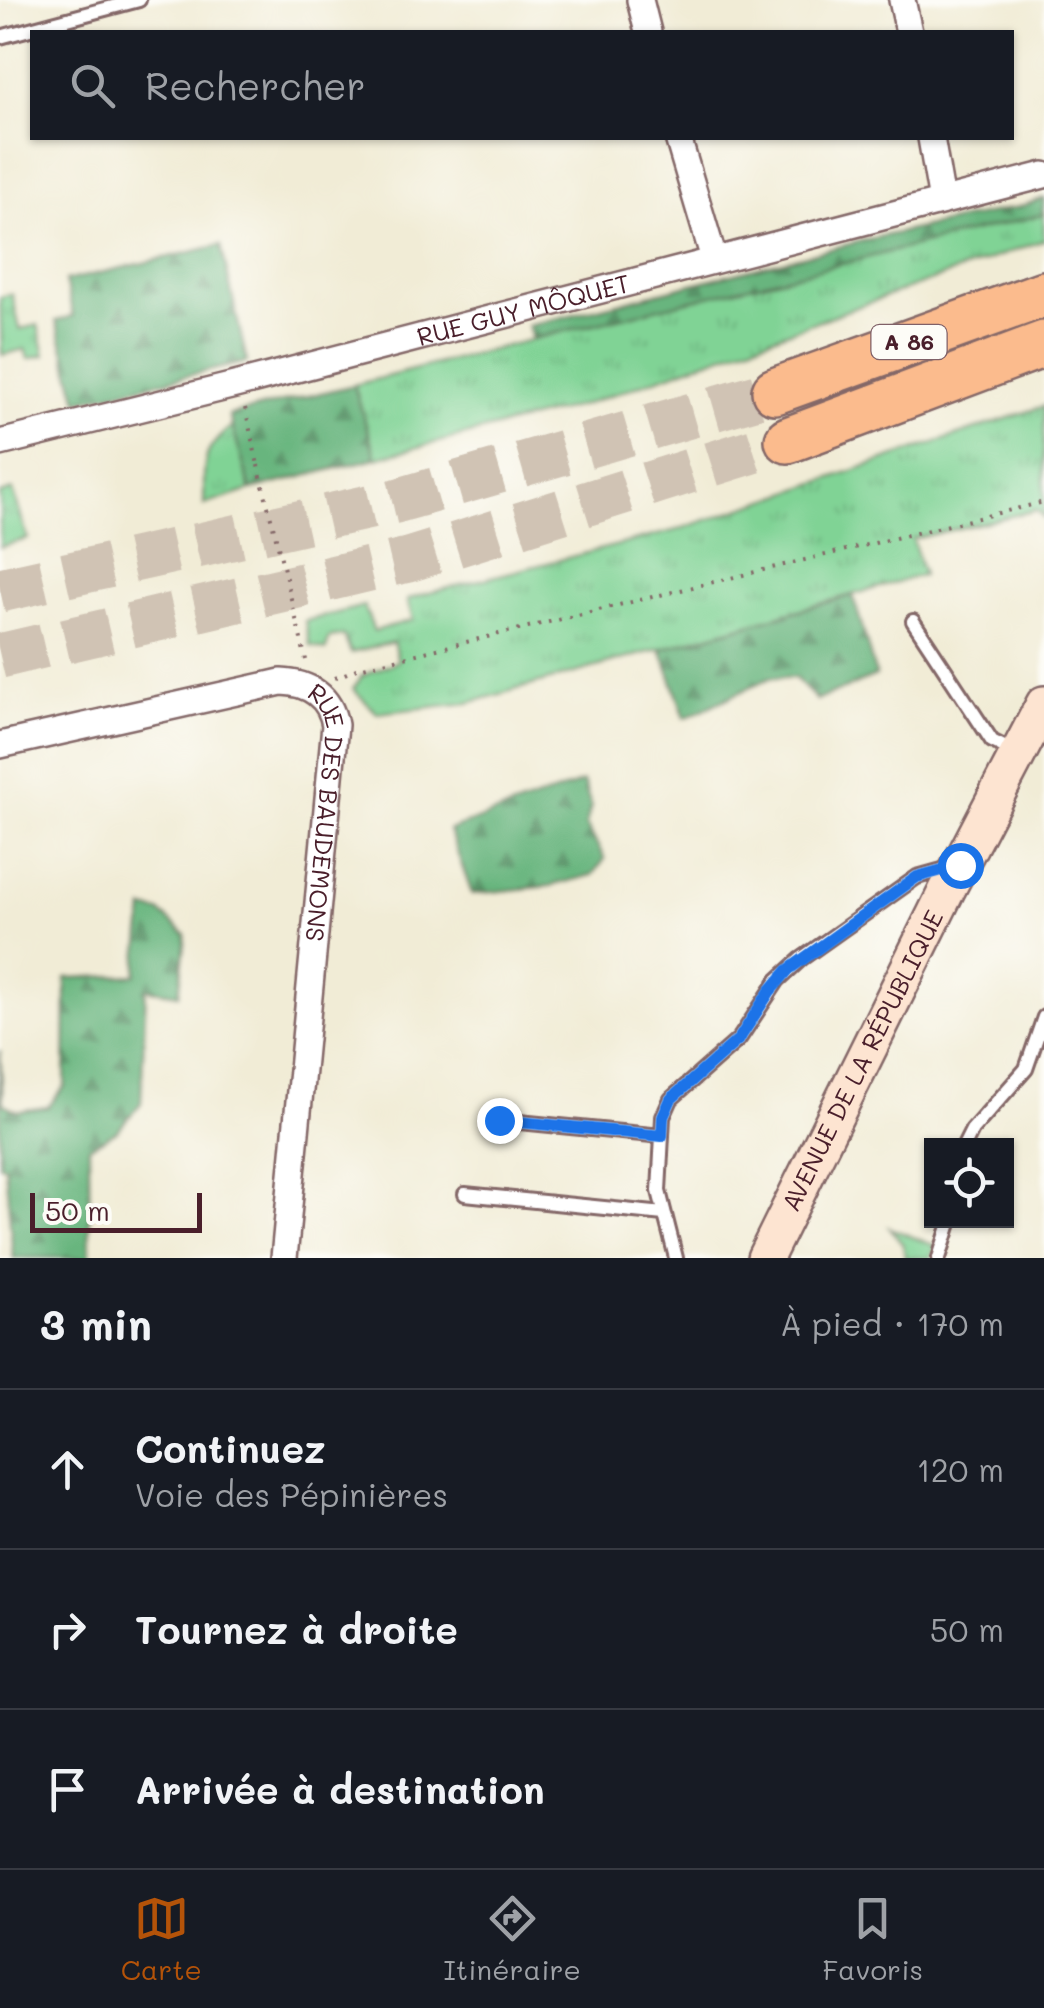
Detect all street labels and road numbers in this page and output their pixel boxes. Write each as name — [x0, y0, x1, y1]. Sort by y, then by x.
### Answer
street label: RUE GUY MÔQUET — [413, 266, 633, 352]
road number: A 86 — [872, 325, 946, 359]
street label: RUE DES BAUDEMONS — [299, 675, 352, 943]
street label: AVENUE DE LA RÉPUBLIQUE — [774, 904, 950, 1216]

